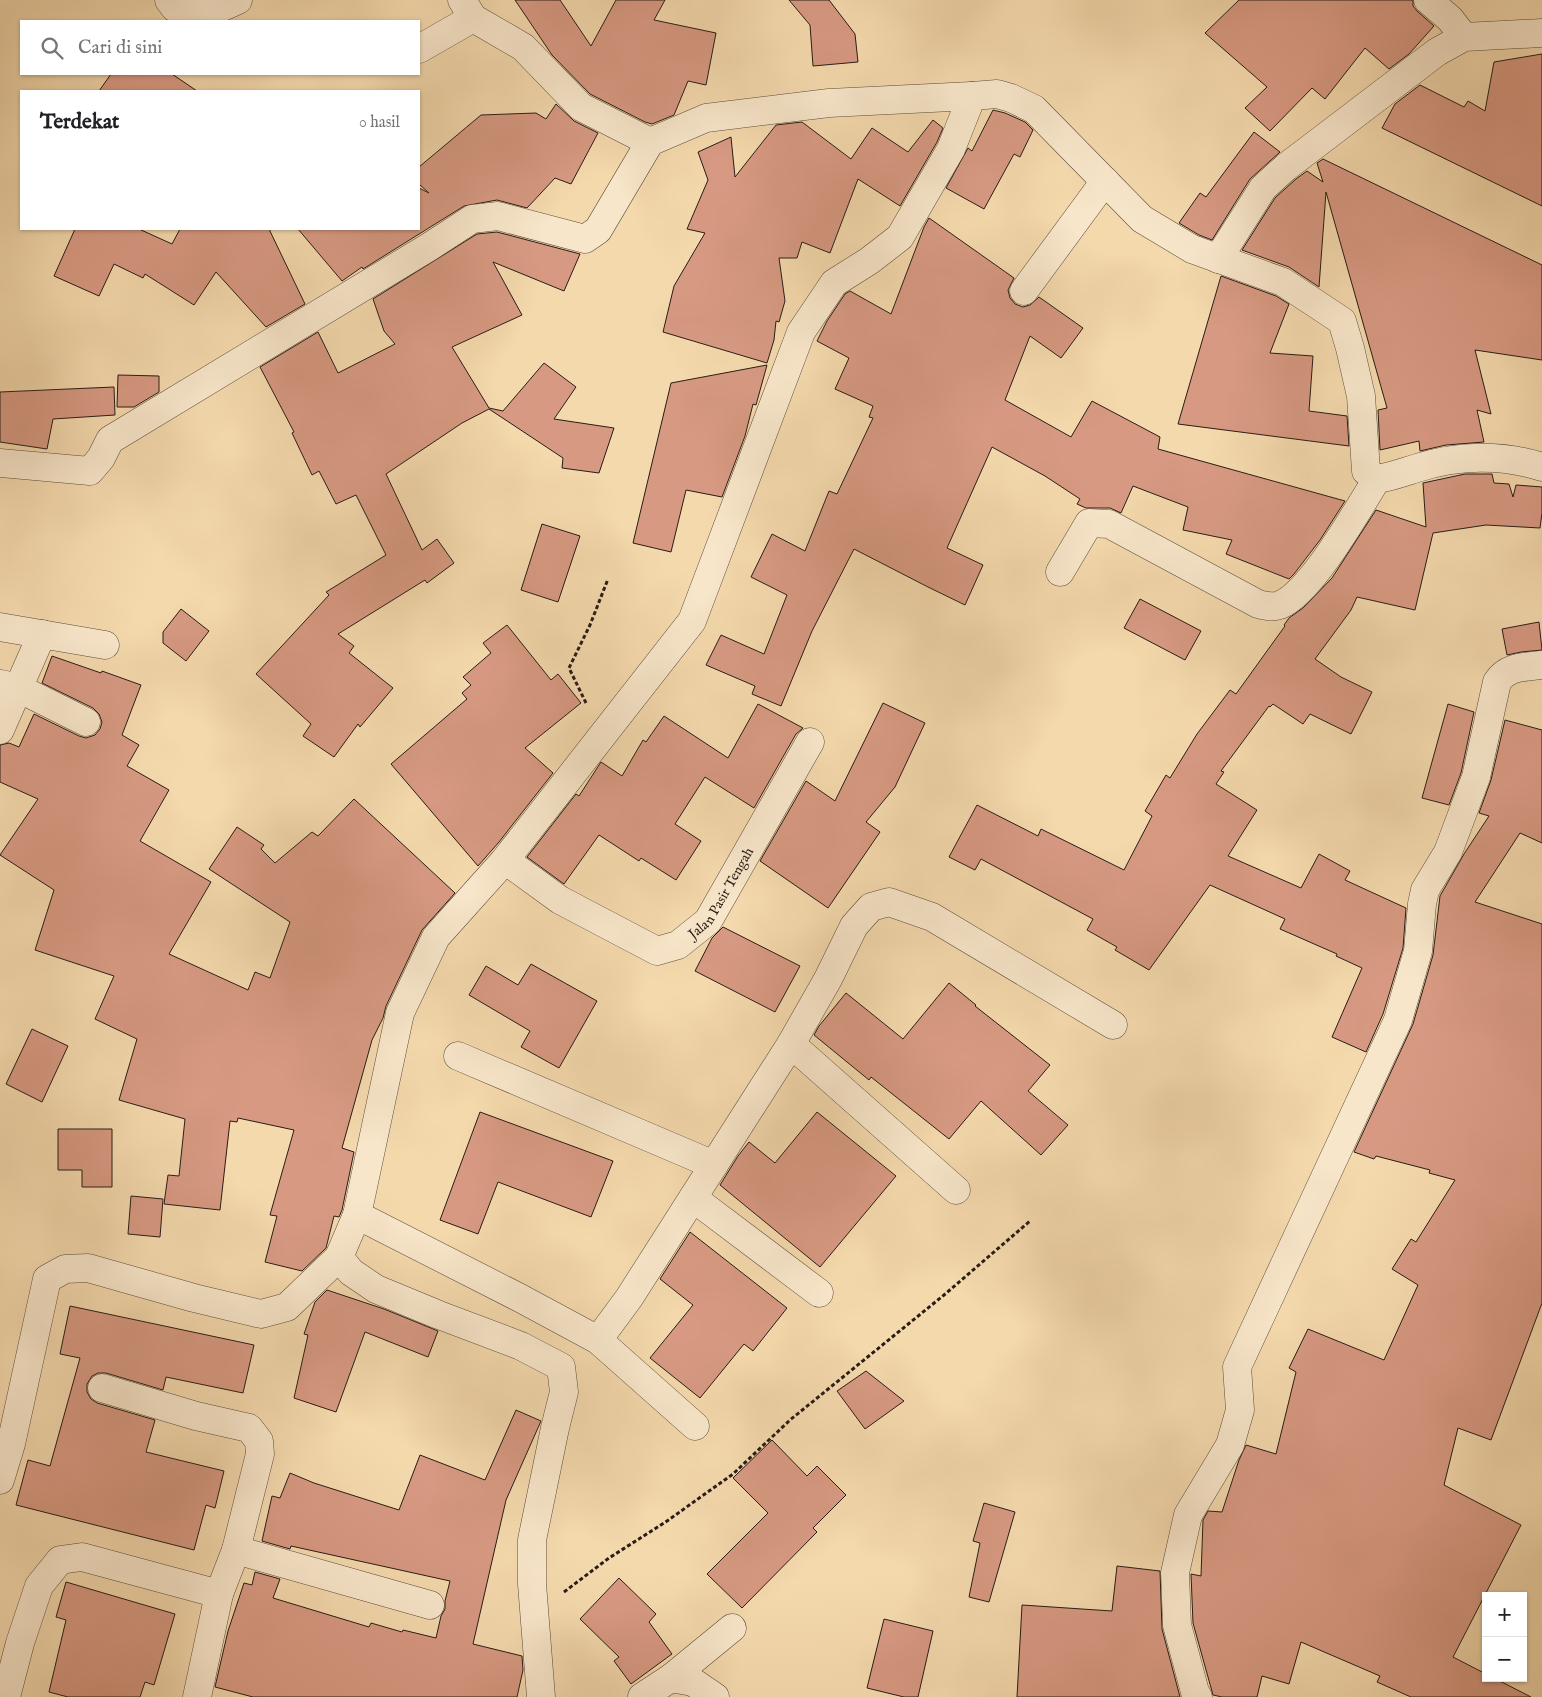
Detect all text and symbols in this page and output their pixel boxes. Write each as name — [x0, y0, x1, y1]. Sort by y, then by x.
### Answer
search box — [20, 20, 420, 75]
icon: search — [38, 34, 66, 62]
text: Cari di sini — [78, 36, 162, 60]
text: Terdekat — [40, 109, 119, 136]
text: 0 hasil — [359, 113, 400, 133]
street label: Jalan Pasir Tengah — [683, 844, 758, 945]
map controls — [1482, 1592, 1527, 1682]
button: + — [1482, 1592, 1527, 1637]
button: − — [1482, 1637, 1527, 1682]

